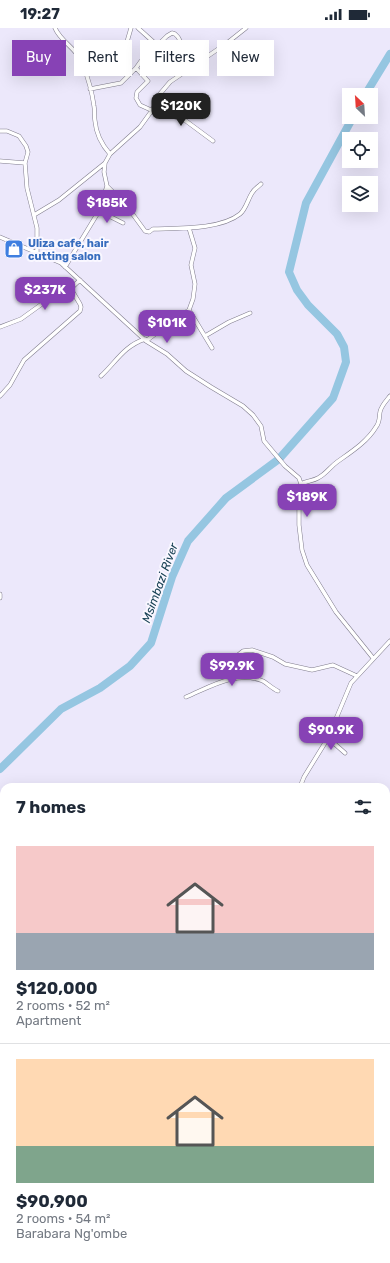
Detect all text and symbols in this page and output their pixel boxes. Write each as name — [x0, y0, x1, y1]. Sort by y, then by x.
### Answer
text: 19:27 — [20, 5, 60, 23]
chip: Buy — [12, 40, 66, 76]
chip: Rent — [74, 40, 132, 76]
chip: Filters — [140, 40, 209, 76]
chip: New — [217, 40, 274, 76]
north arrow — [342, 88, 378, 124]
map controls — [342, 88, 378, 212]
pin: $120K — [153, 93, 209, 127]
text: $120K — [160, 98, 202, 113]
button: locate — [342, 132, 378, 168]
button: layers — [342, 176, 378, 212]
pin: $185K — [79, 190, 135, 224]
text: $185K — [87, 195, 127, 210]
place label: Uliza cafe, hair cutting salon — [28, 237, 109, 263]
shop icon: Uliza cafe, hair cutting salon — [3, 238, 25, 260]
pin: $237K — [17, 277, 73, 311]
text: $237K — [24, 282, 66, 297]
pin: $101K — [139, 310, 195, 344]
text: $101K — [147, 315, 187, 330]
pin: $189K — [279, 484, 335, 518]
text: $189K — [287, 489, 327, 504]
water label: Msimbazi River — [139, 541, 181, 625]
pin: $99.9K — [199, 653, 265, 687]
text: $99.9K — [210, 658, 254, 673]
pin: $90.9K — [298, 717, 364, 751]
text: $90.9K — [308, 722, 354, 737]
icon: filters — [352, 796, 374, 818]
text: 7 homes — [16, 797, 86, 817]
icon: home — [159, 872, 231, 944]
text: $120,000 — [16, 978, 98, 998]
text: 2 rooms · 52 m² — [16, 998, 110, 1013]
text: Apartment — [16, 1013, 81, 1028]
icon: home — [159, 1085, 231, 1157]
text: $90,900 — [16, 1191, 88, 1211]
text: 2 rooms · 54 m² — [16, 1211, 110, 1226]
text: Barabara Ng'ombe — [16, 1226, 127, 1241]

